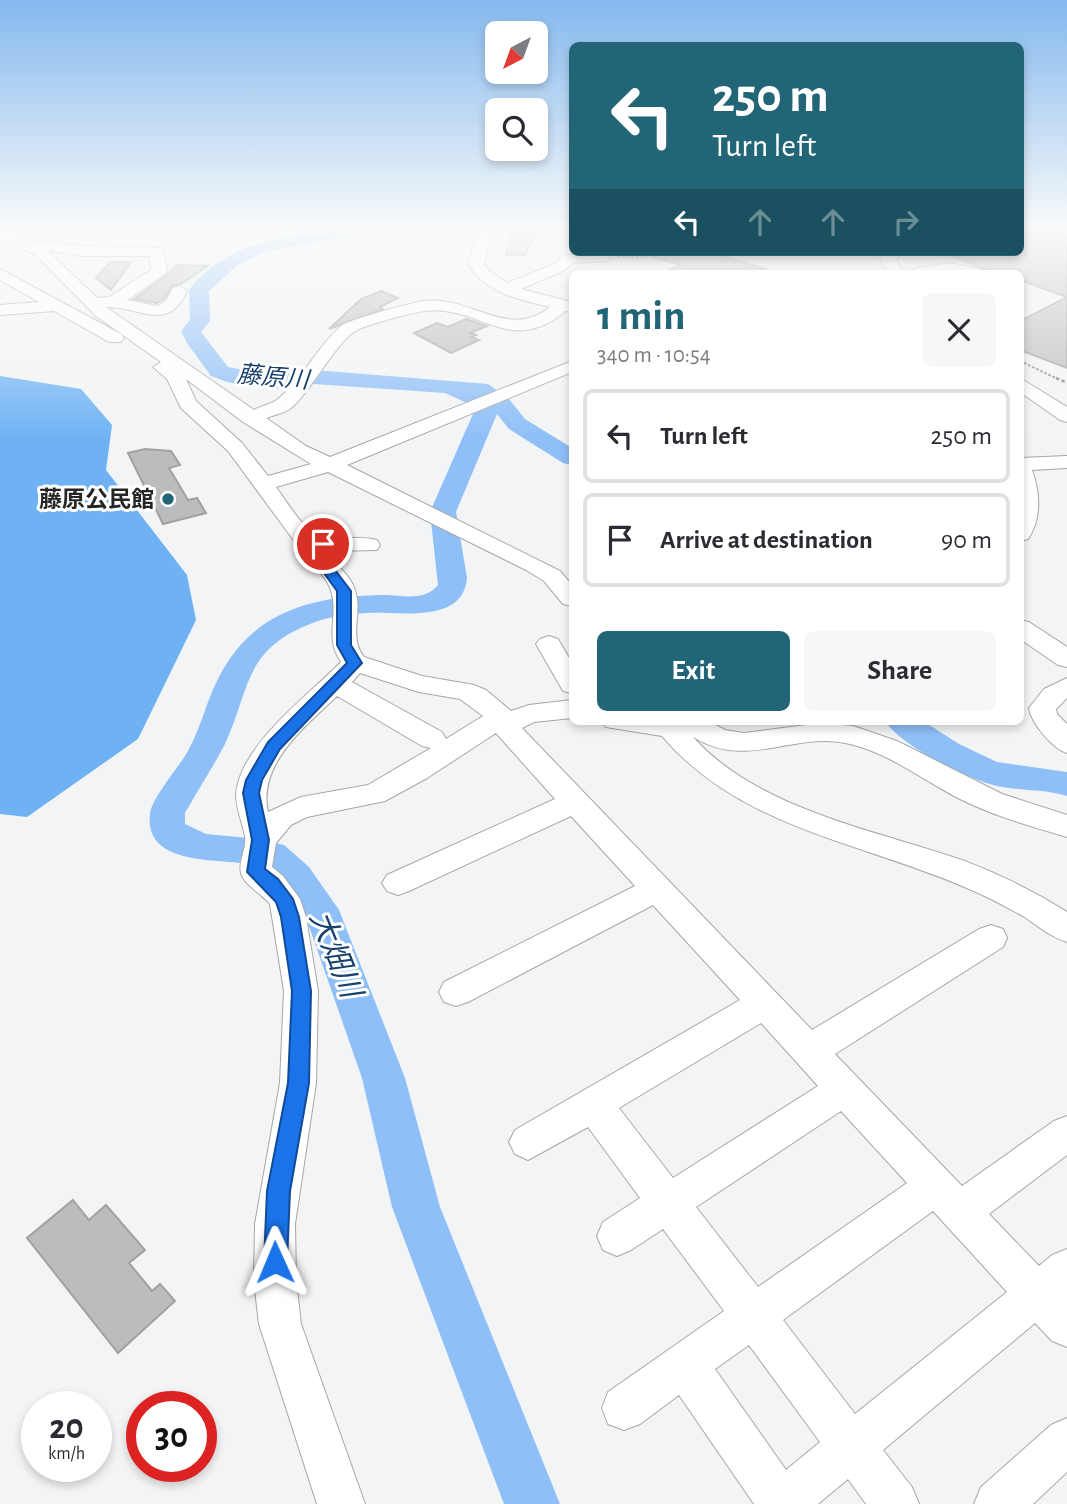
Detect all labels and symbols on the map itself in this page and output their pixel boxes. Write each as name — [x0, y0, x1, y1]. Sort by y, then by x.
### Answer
north arrow — [485, 21, 548, 84]
water label: 藤原川 — [236, 361, 313, 393]
place label: 藤原公民館 — [39, 487, 154, 512]
marker: 藤原公民館 — [160, 491, 176, 507]
pin — [293, 514, 353, 574]
water label: 大畑川 — [304, 906, 369, 1004]
position arrow — [238, 1225, 312, 1299]
speed limit sign: 30 — [126, 1391, 217, 1482]

